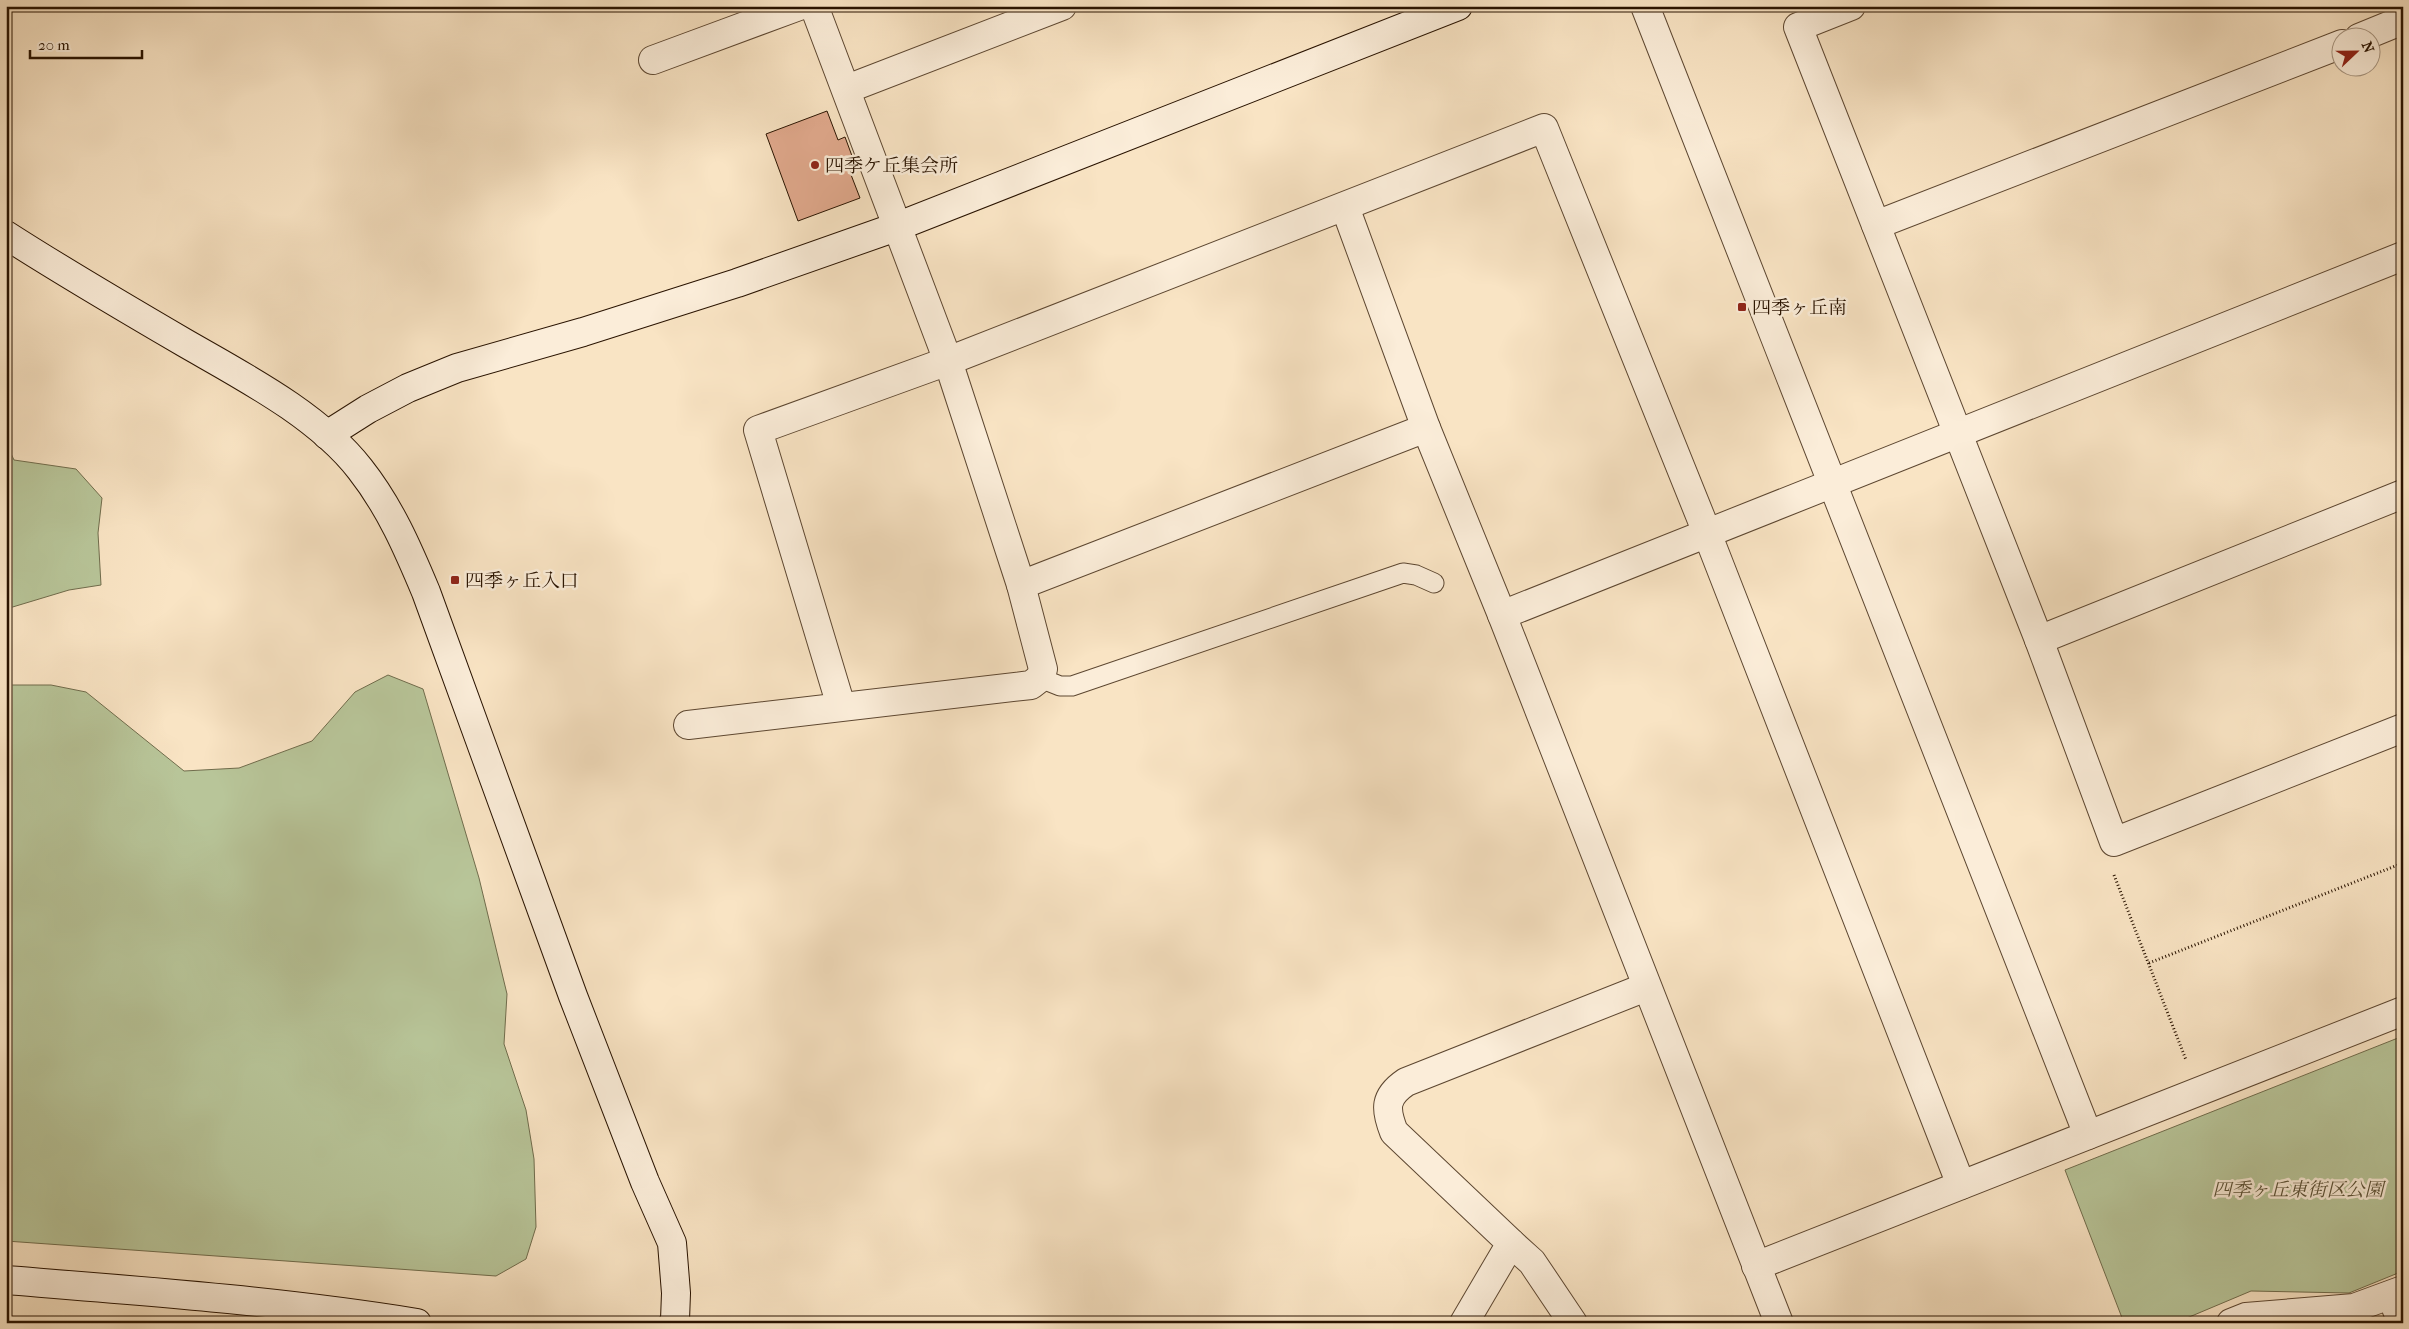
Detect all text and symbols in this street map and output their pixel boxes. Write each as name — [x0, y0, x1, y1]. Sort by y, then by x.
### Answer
scale bar — [30, 28, 142, 60]
north arrow — [2332, 28, 2382, 78]
text: 20 m — [38, 36, 70, 54]
text: N — [2358, 39, 2378, 56]
place label: 四季ケ丘集会所 — [825, 155, 958, 177]
marker: 四季ケ丘集会所 — [809, 159, 821, 171]
place label: 四季ヶ丘南 — [1752, 297, 1847, 319]
marker: 四季ヶ丘南 — [1736, 301, 1748, 313]
place label: 四季ヶ丘入口 — [465, 570, 579, 592]
marker: 四季ヶ丘入口 — [449, 574, 461, 586]
park label: 四季ヶ丘東街区公園 — [2212, 1179, 2386, 1201]

